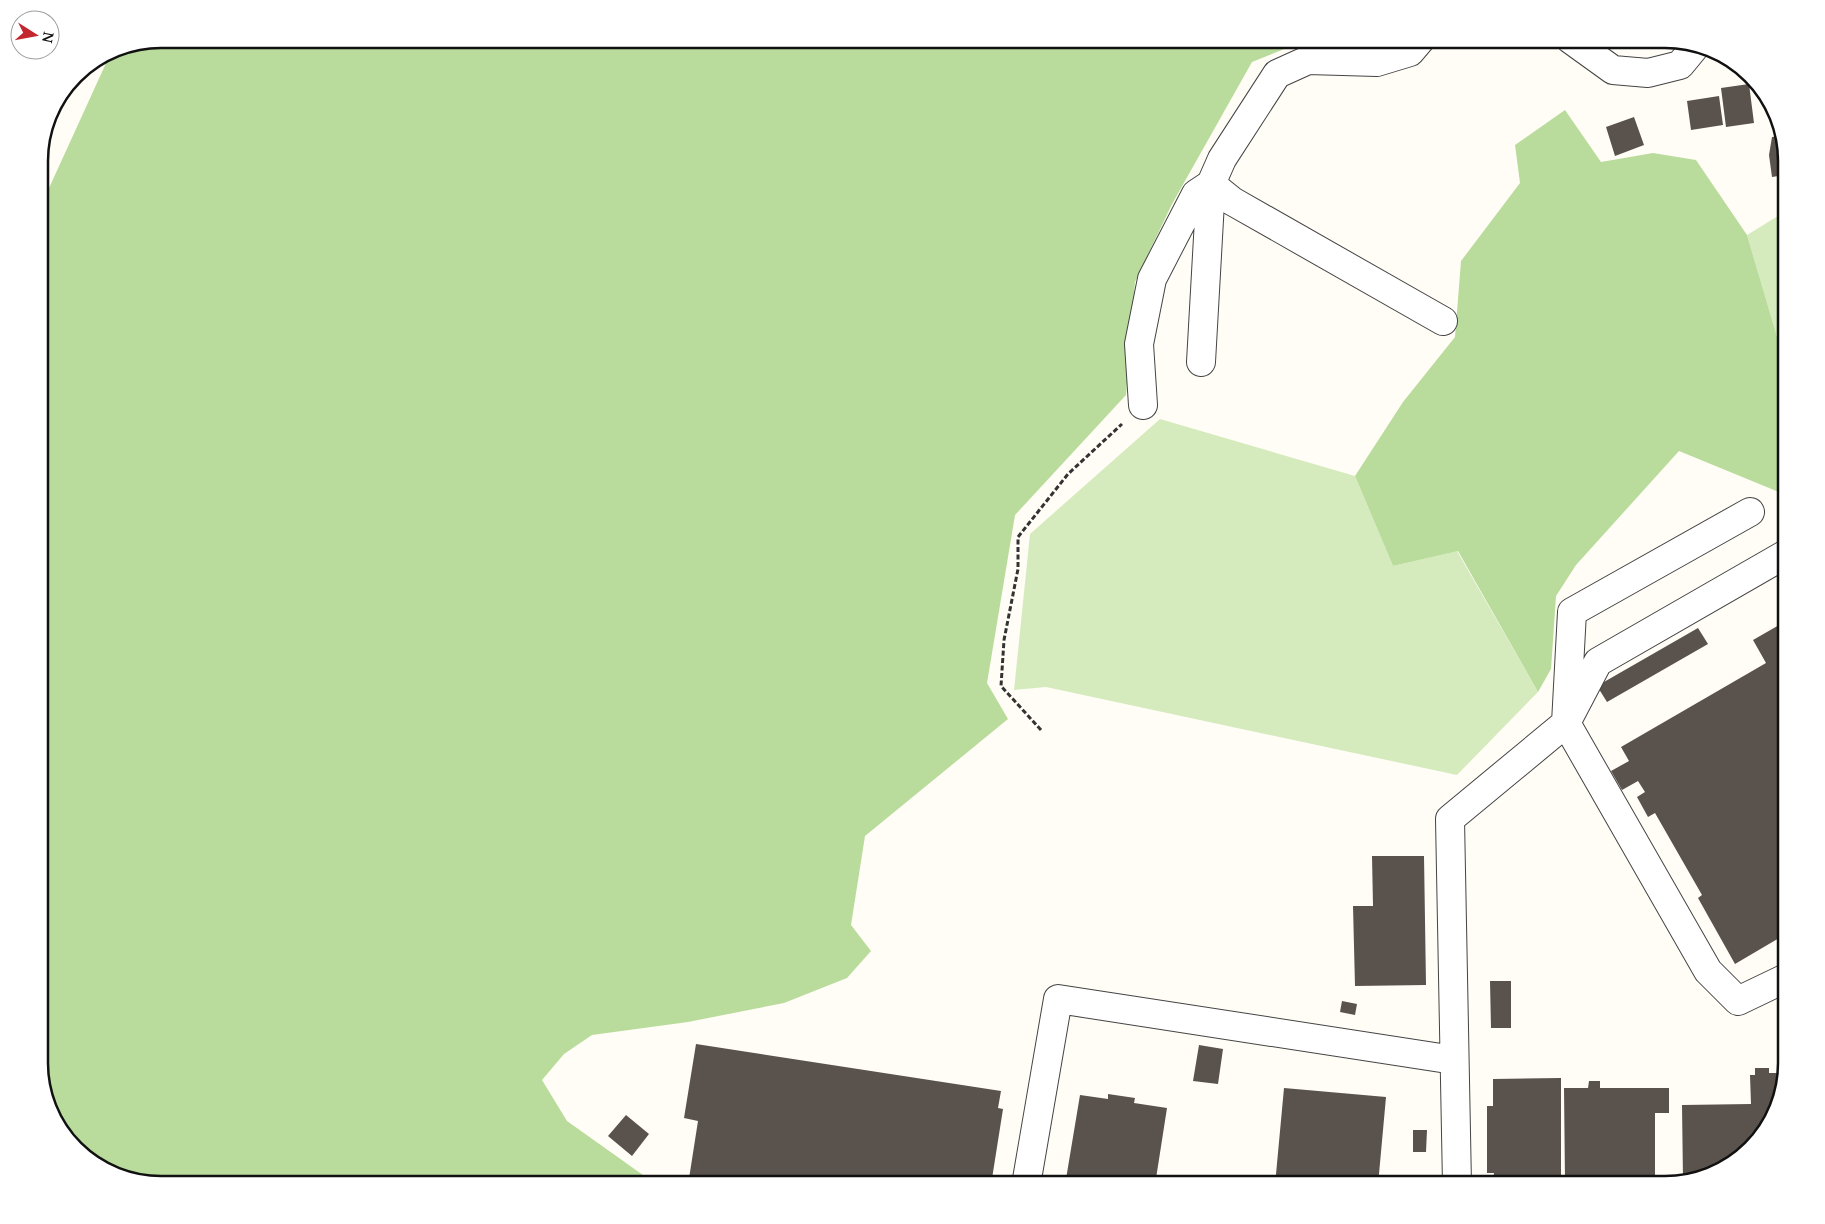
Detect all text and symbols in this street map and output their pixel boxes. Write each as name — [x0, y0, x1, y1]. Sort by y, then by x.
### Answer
north arrow — [10, 10, 60, 60]
text: N — [38, 30, 59, 45]

